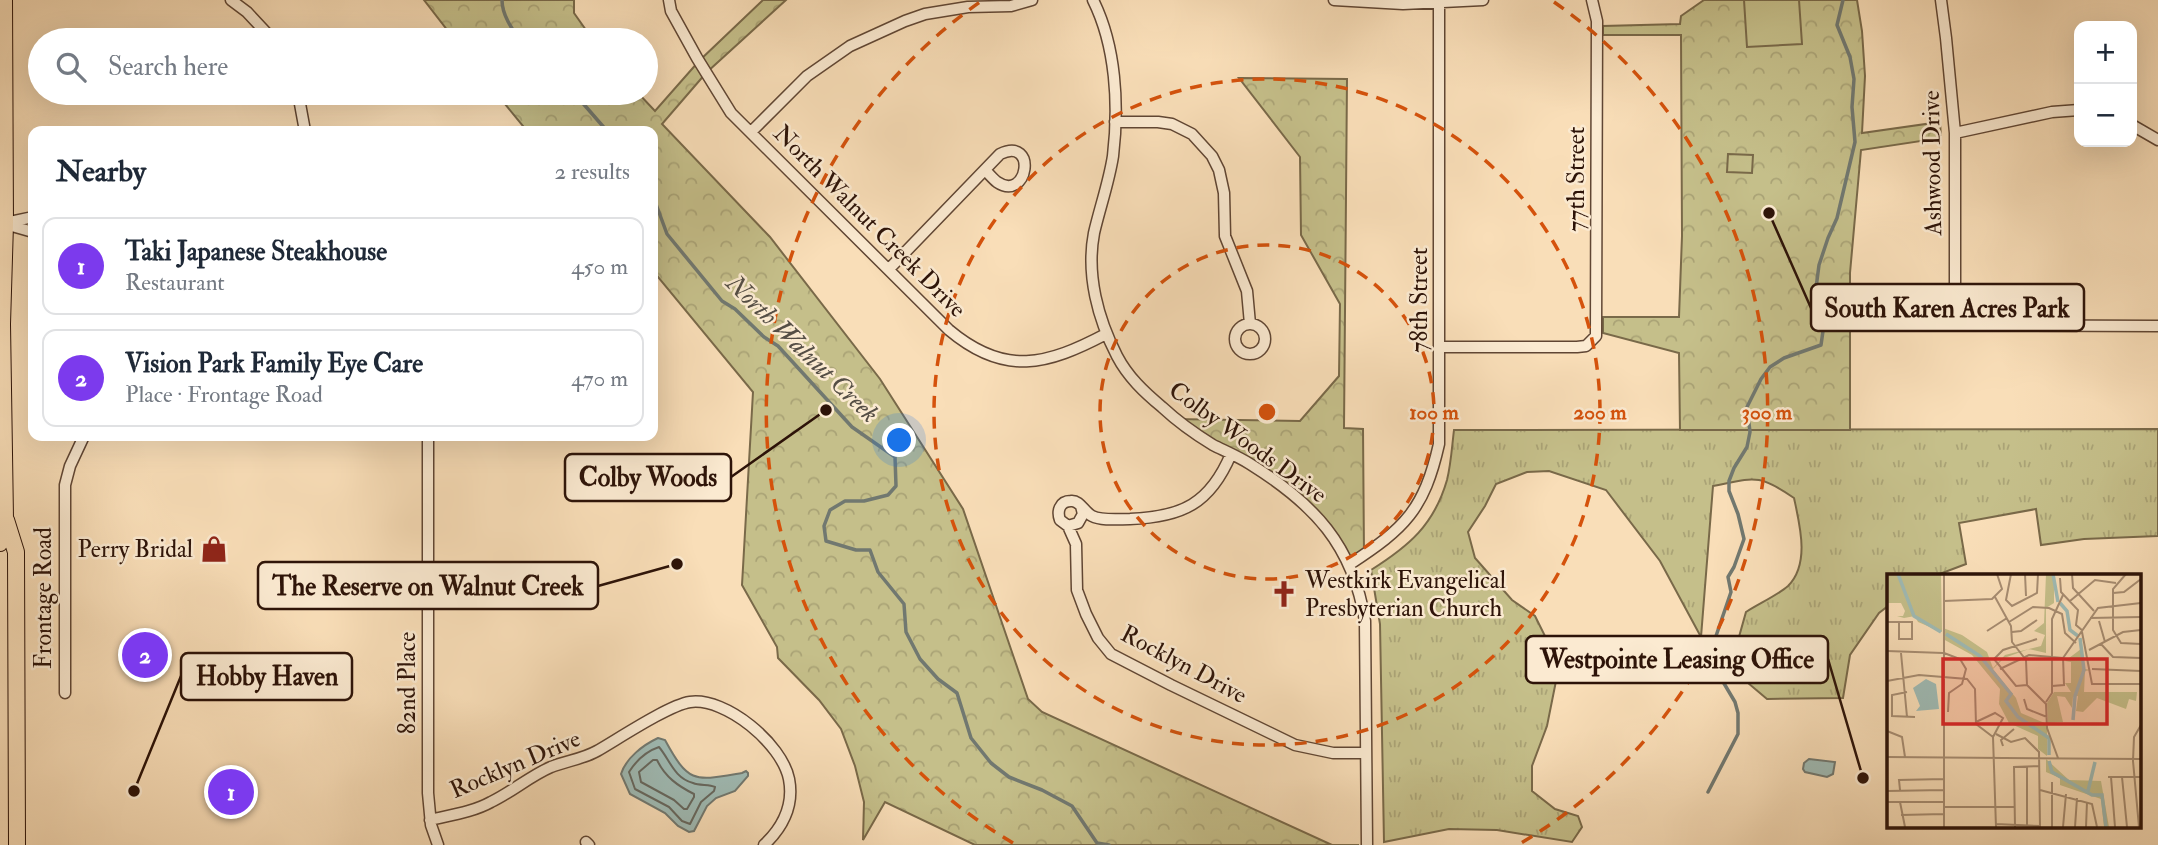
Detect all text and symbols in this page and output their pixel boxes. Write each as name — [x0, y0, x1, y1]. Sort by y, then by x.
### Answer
map controls — [2074, 21, 2137, 147]
button: + — [2074, 21, 2137, 84]
search box — [28, 28, 658, 105]
icon: search — [52, 48, 90, 86]
text: Search here — [108, 51, 228, 83]
button: − — [2074, 84, 2137, 147]
street label: Ashwood Drive — [1916, 90, 1949, 237]
street label: North Walnut Creek Drive — [767, 118, 973, 324]
street label: 77th Street — [1561, 126, 1592, 232]
text: Nearby — [56, 153, 146, 190]
text: 2 results — [555, 157, 630, 186]
text: Taki Japanese Steakhouse — [125, 236, 387, 268]
street label: 78th Street — [1404, 247, 1435, 353]
text: 1 — [77, 252, 85, 281]
text: 450 m — [571, 252, 628, 281]
water label: North Walnut Creek — [718, 266, 885, 430]
text: Restaurant — [125, 268, 225, 297]
callout: South Karen Acres Park — [1811, 284, 2084, 331]
text: South Karen Acres Park — [1824, 293, 2070, 325]
text: Vision Park Family Eye Care — [125, 348, 423, 380]
text: 2 — [75, 364, 87, 393]
text: 470 m — [571, 364, 628, 393]
street label: Colby Woods Drive — [1163, 375, 1333, 510]
text: Place · Frontage Road — [125, 380, 323, 409]
text: 100 m — [1409, 399, 1460, 426]
text: 200 m — [1574, 399, 1627, 426]
text: 300 m — [1742, 399, 1793, 426]
centre of rings — [1255, 400, 1279, 424]
your location — [882, 423, 916, 457]
callout: Colby Woods — [565, 454, 731, 501]
text: Colby Woods — [579, 462, 717, 495]
street label: Frontage Road — [28, 527, 59, 669]
place label: Perry Bridal — [77, 534, 193, 565]
shop icon: Perry Bridal — [199, 534, 229, 564]
callout: The Reserve on Walnut Creek — [258, 562, 598, 609]
place label: Westkirk Evangelical Presbyterian Church — [1304, 565, 1506, 624]
text: The Reserve on Walnut Creek — [271, 571, 584, 603]
inset map — [1887, 574, 2140, 828]
church icon: Westkirk Evangelical Presbyterian Church — [1269, 579, 1299, 609]
street label: Rocklyn Drive — [1115, 618, 1252, 711]
pin: 2 — [122, 629, 168, 681]
street label: 82nd Place — [392, 632, 423, 734]
callout: Westpointe Leasing Office — [1526, 636, 1828, 683]
text: Westpointe Leasing Office — [1539, 644, 1814, 677]
callout: Hobby Haven — [181, 653, 352, 700]
text: Hobby Haven — [196, 661, 339, 694]
street label: Rocklyn Drive — [445, 723, 585, 806]
pin: 1 — [208, 766, 254, 818]

